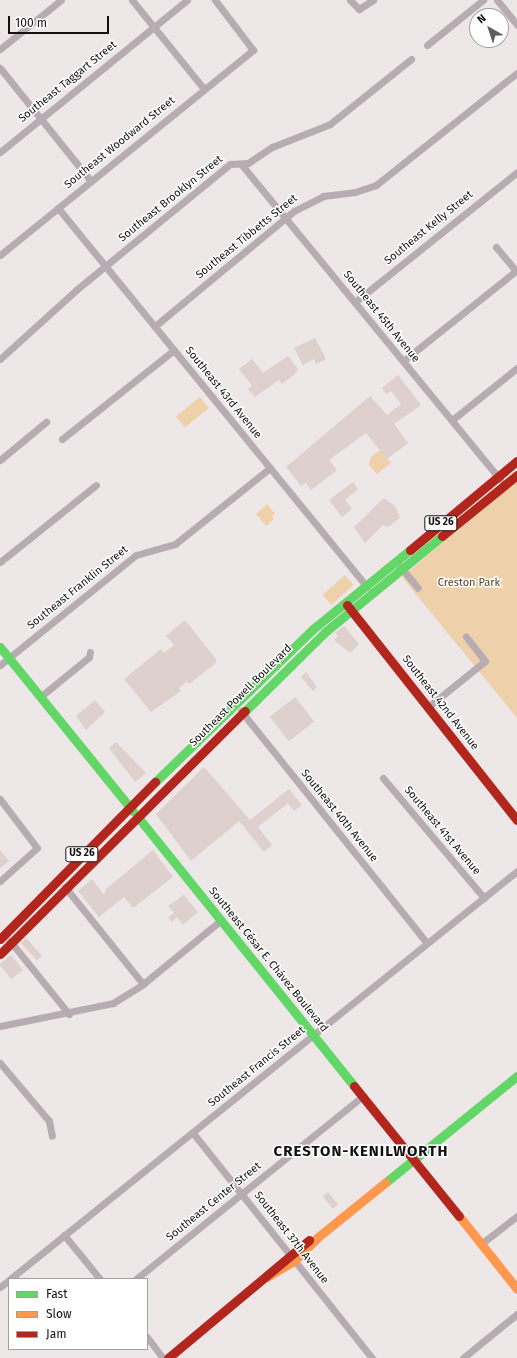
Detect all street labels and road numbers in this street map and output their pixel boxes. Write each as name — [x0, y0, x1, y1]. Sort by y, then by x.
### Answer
street label: Southeast Taggart Street — [16, 38, 120, 126]
street label: Southeast Woodward Street — [62, 94, 178, 192]
street label: Southeast Brooklyn Street — [116, 153, 226, 245]
street label: Southeast Kelly Street — [382, 188, 476, 268]
street label: Southeast Tibbetts Street — [194, 192, 300, 282]
street label: Southeast 45th Avenue — [340, 269, 422, 365]
street label: Southeast 43rd Avenue — [182, 345, 264, 441]
road number: US 26 — [424, 515, 458, 531]
street label: Southeast Franklin Street — [25, 543, 131, 633]
street label: Southeast Powell Boulevard — [187, 642, 295, 750]
street label: Southeast 42nd Avenue — [399, 653, 481, 753]
street label: Southeast 40th Avenue — [298, 767, 380, 865]
street label: Southeast 41st Avenue — [401, 784, 483, 878]
road number: US 26 — [65, 846, 99, 862]
street label: Southeast César E. Chávez Boulevard — [206, 885, 330, 1035]
street label: Southeast Francis Street — [206, 1024, 308, 1110]
street label: Southeast Center Street — [164, 1160, 264, 1244]
street label: Southeast 37th Avenue — [251, 1189, 331, 1287]

